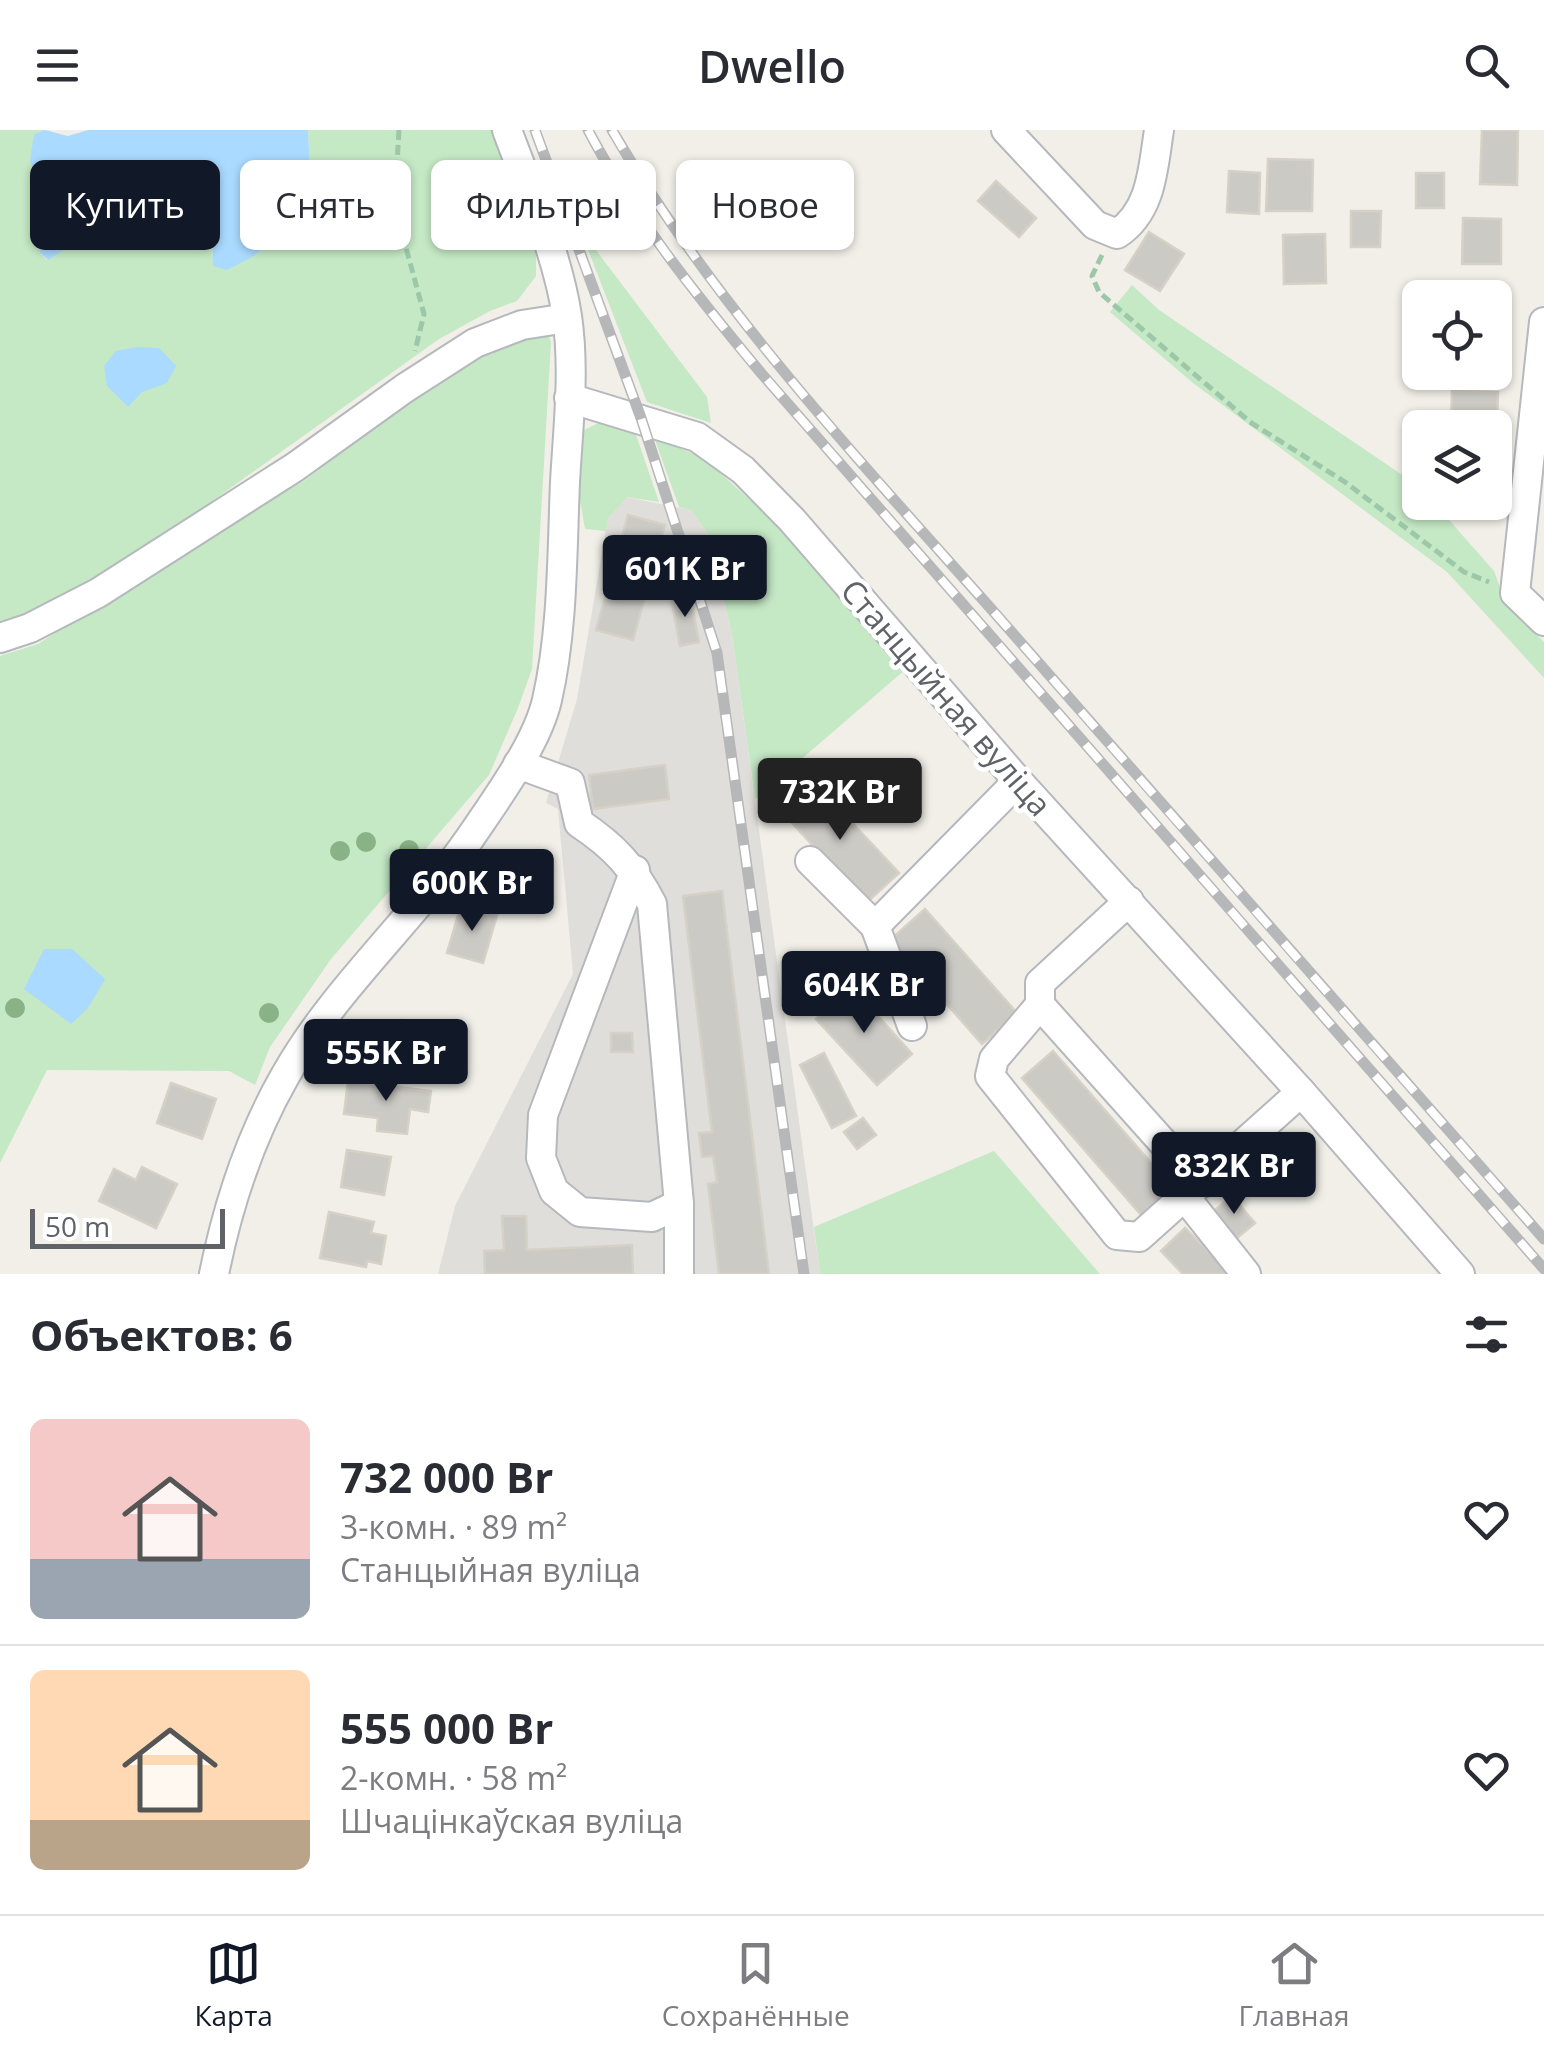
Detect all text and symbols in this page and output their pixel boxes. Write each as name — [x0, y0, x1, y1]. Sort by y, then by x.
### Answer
text: Dwello — [698, 35, 846, 96]
icon: menu — [30, 38, 85, 93]
icon: search — [1459, 38, 1514, 93]
chip: Купить — [30, 160, 220, 250]
chip: Снять — [240, 160, 411, 250]
chip: Фильтры — [431, 160, 656, 250]
chip: Новое — [676, 160, 854, 250]
map controls — [1402, 280, 1512, 520]
button: locate — [1402, 280, 1512, 390]
button: layers — [1402, 410, 1512, 520]
pin: 601K Br — [593, 535, 777, 620]
text: 601K Br — [625, 546, 745, 589]
street label: Станцыйная вуліца — [832, 569, 1062, 825]
pin: 732K Br — [748, 758, 932, 843]
text: 732K Br — [780, 769, 900, 812]
pin: 600K Br — [380, 849, 564, 934]
text: 600K Br — [412, 860, 532, 903]
pin: 604K Br — [772, 951, 956, 1036]
text: 604K Br — [804, 962, 924, 1005]
pin: 555K Br — [294, 1019, 478, 1104]
text: 555K Br — [326, 1030, 446, 1073]
pin: 832K Br — [1142, 1132, 1326, 1217]
text: 832K Br — [1174, 1143, 1294, 1186]
scale bar — [30, 1204, 225, 1248]
text: 50 m — [45, 1207, 110, 1245]
text: Объектов: 6 — [30, 1306, 293, 1363]
icon: filters — [1459, 1307, 1514, 1362]
text: 732 000 Br — [340, 1448, 553, 1505]
icon: home — [110, 1459, 230, 1579]
icon: heart — [1459, 1492, 1514, 1547]
text: 3-комн. · 89 m² — [340, 1505, 567, 1548]
text: Станцыйная вуліца — [340, 1548, 641, 1591]
text: 555 000 Br — [340, 1699, 553, 1756]
icon: home — [110, 1710, 230, 1830]
icon: heart — [1459, 1743, 1514, 1798]
text: 2-комн. · 58 m² — [340, 1756, 567, 1799]
text: Шчацінкаўская вуліца — [340, 1799, 683, 1842]
tab: Карта — [194, 1936, 273, 2034]
tab: Сохранённые — [662, 1936, 850, 2034]
tab: Главная — [1239, 1936, 1350, 2034]

